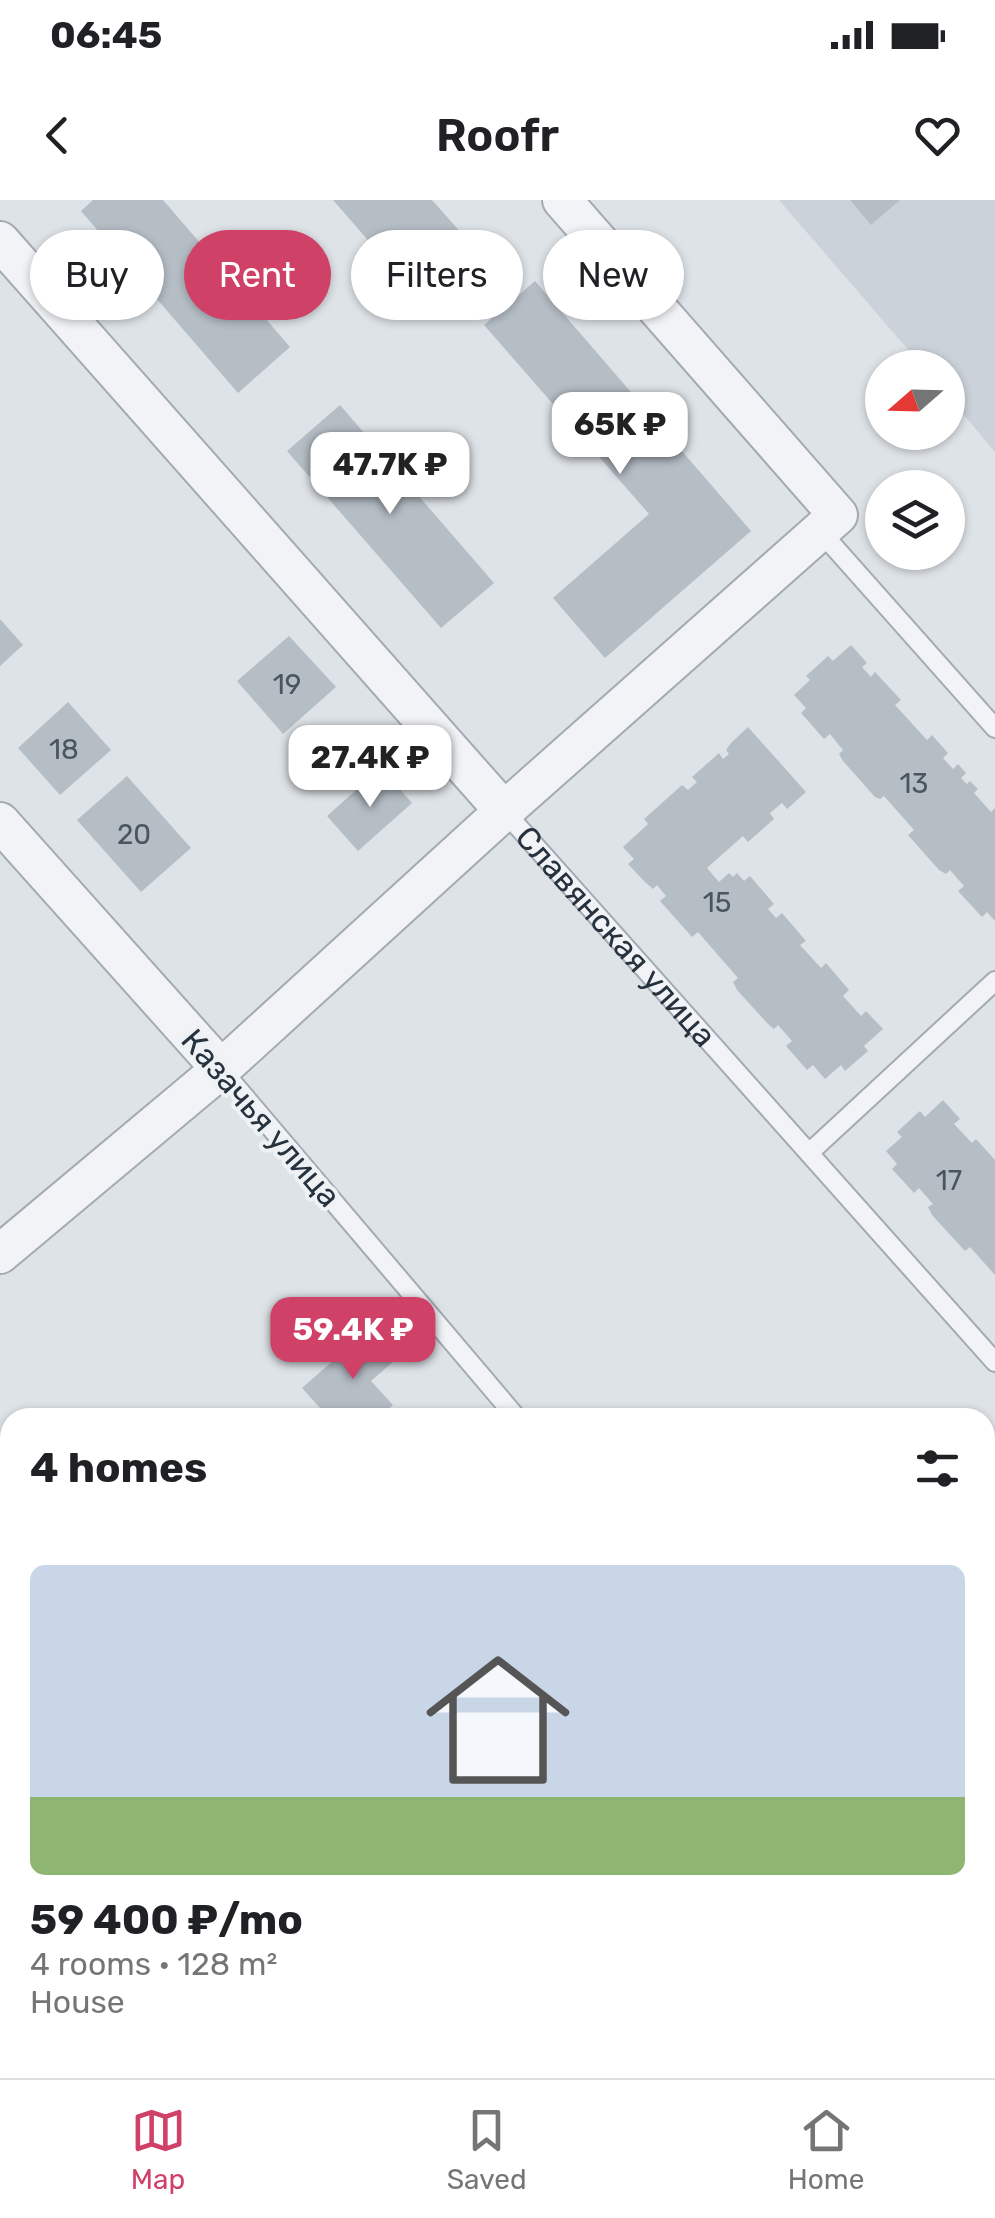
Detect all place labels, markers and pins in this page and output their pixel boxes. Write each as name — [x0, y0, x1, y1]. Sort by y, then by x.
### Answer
pin: 65K ₽ — [550, 392, 690, 477]
pin: 47.7K ₽ — [298, 432, 482, 517]
pin: 27.4K ₽ — [278, 725, 462, 810]
pin: 59.4K ₽ — [261, 1297, 445, 1382]

